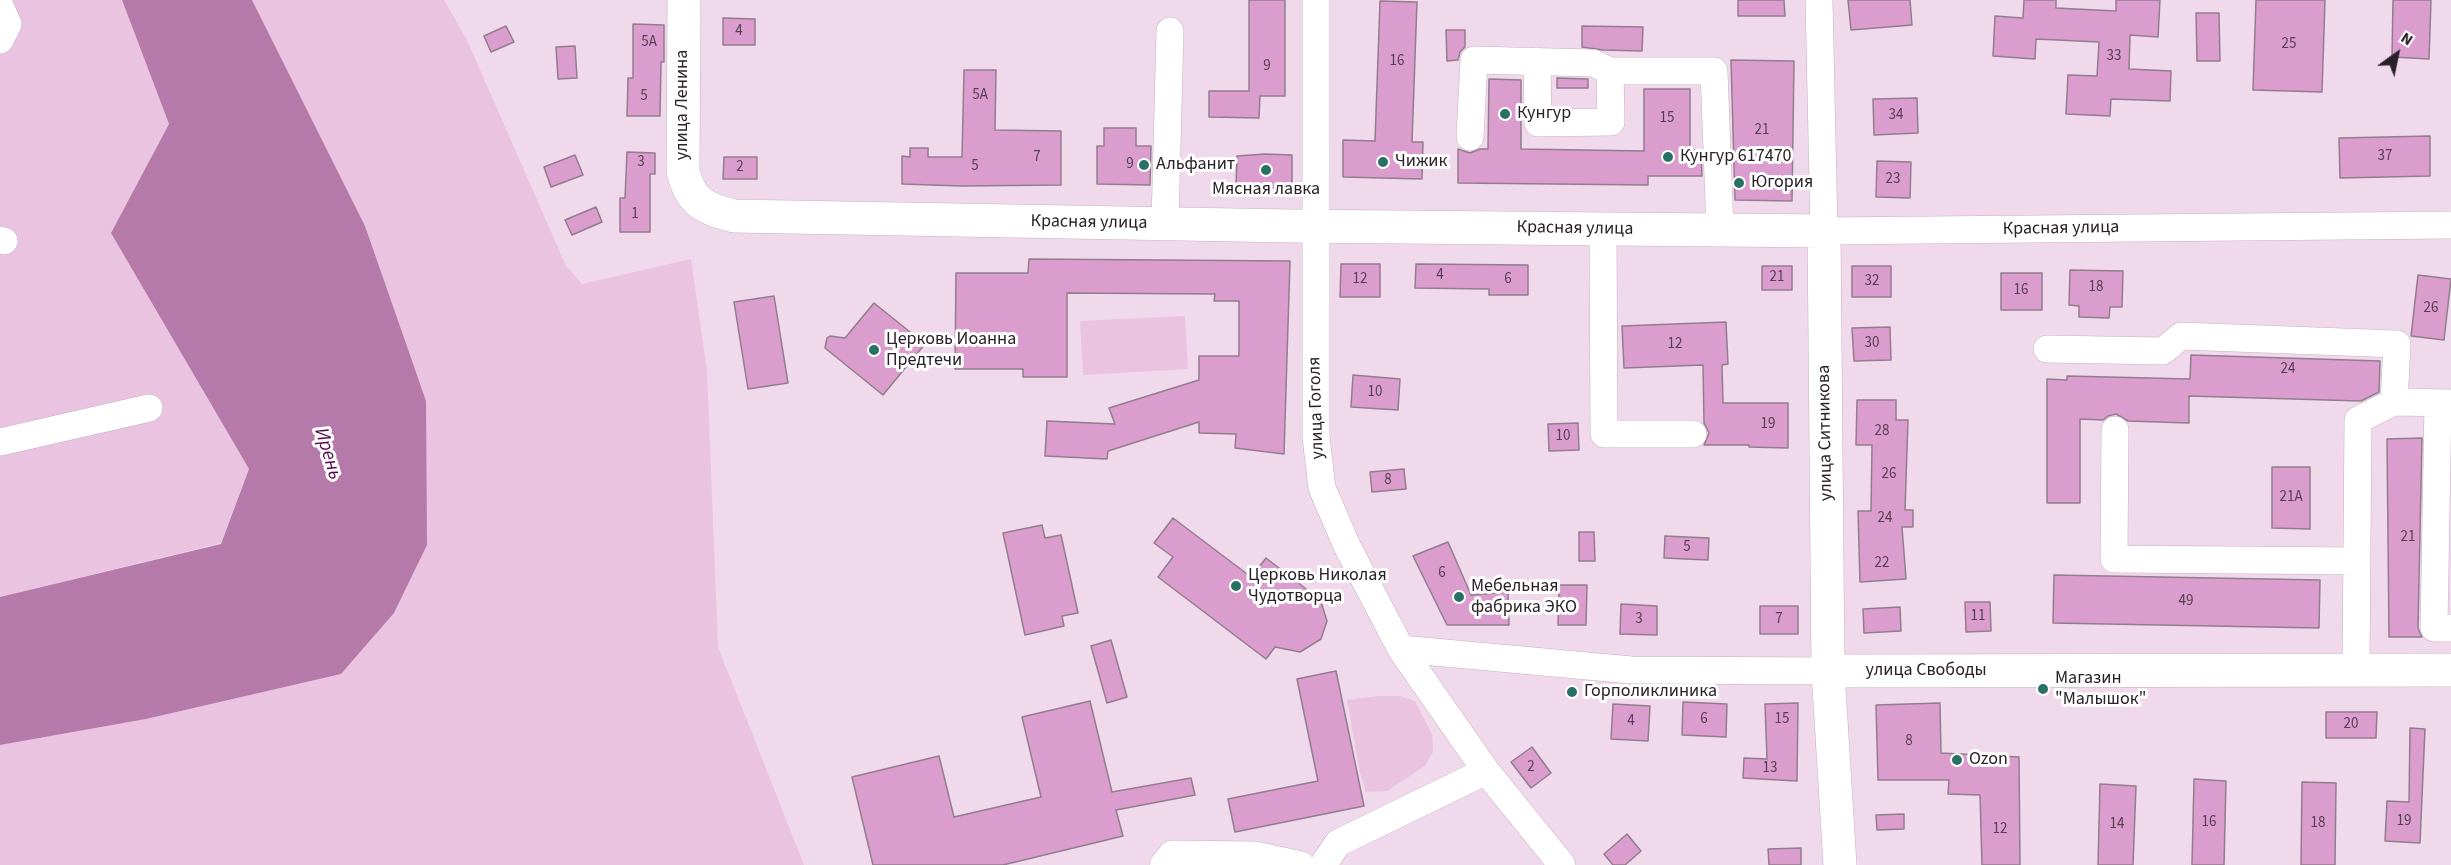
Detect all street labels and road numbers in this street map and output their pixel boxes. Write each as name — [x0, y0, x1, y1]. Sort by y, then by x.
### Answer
street label: улица Ленина — [672, 50, 694, 160]
street label: Красная улица — [1030, 211, 1148, 235]
street label: Красная улица — [1516, 217, 1634, 241]
street label: Красная улица — [2002, 217, 2120, 241]
street label: улица Гоголя — [1304, 356, 1330, 460]
street label: улица Ситникова — [1814, 365, 1838, 501]
street label: улица Свободы — [1865, 660, 1987, 682]

